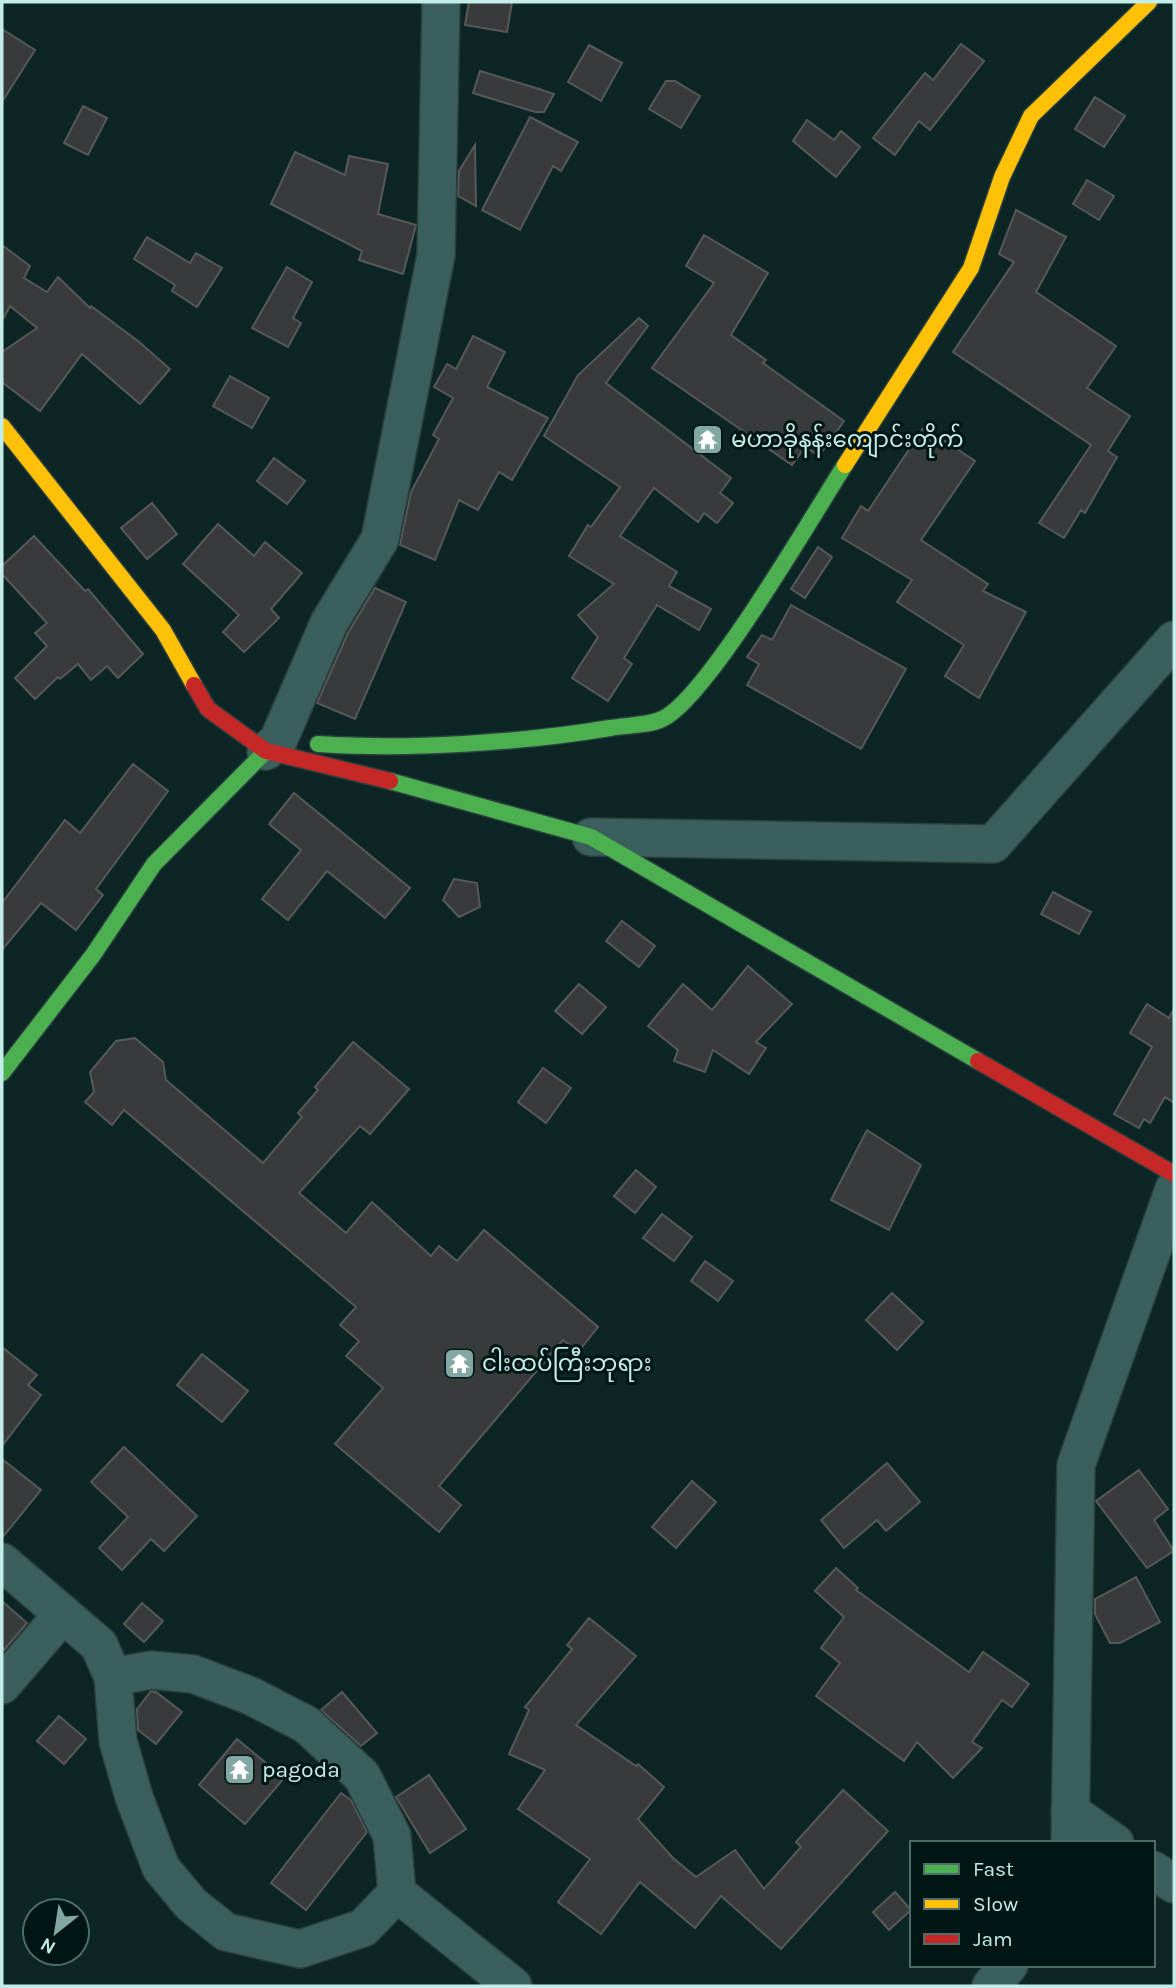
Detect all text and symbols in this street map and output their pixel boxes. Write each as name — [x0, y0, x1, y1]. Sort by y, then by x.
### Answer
temple icon: မဟာခိုနန်းကျောင်းတိုက် — [691, 422, 725, 456]
place label: မဟာခိုနန်းကျောင်းတိုက် — [731, 423, 964, 458]
temple icon: ငါးထပ်ကြီးဘုရား — [442, 1346, 476, 1380]
place label: ငါးထပ်ကြီးဘုရား — [482, 1347, 652, 1382]
temple icon: pagoda — [222, 1752, 256, 1786]
place label: pagoda — [262, 1756, 340, 1783]
legend — [910, 1841, 1155, 1967]
text: Fast — [973, 1857, 1014, 1881]
text: Slow — [973, 1892, 1018, 1916]
north arrow — [21, 1897, 91, 1967]
text: Jam — [973, 1927, 1013, 1951]
text: N — [37, 1933, 59, 1959]

